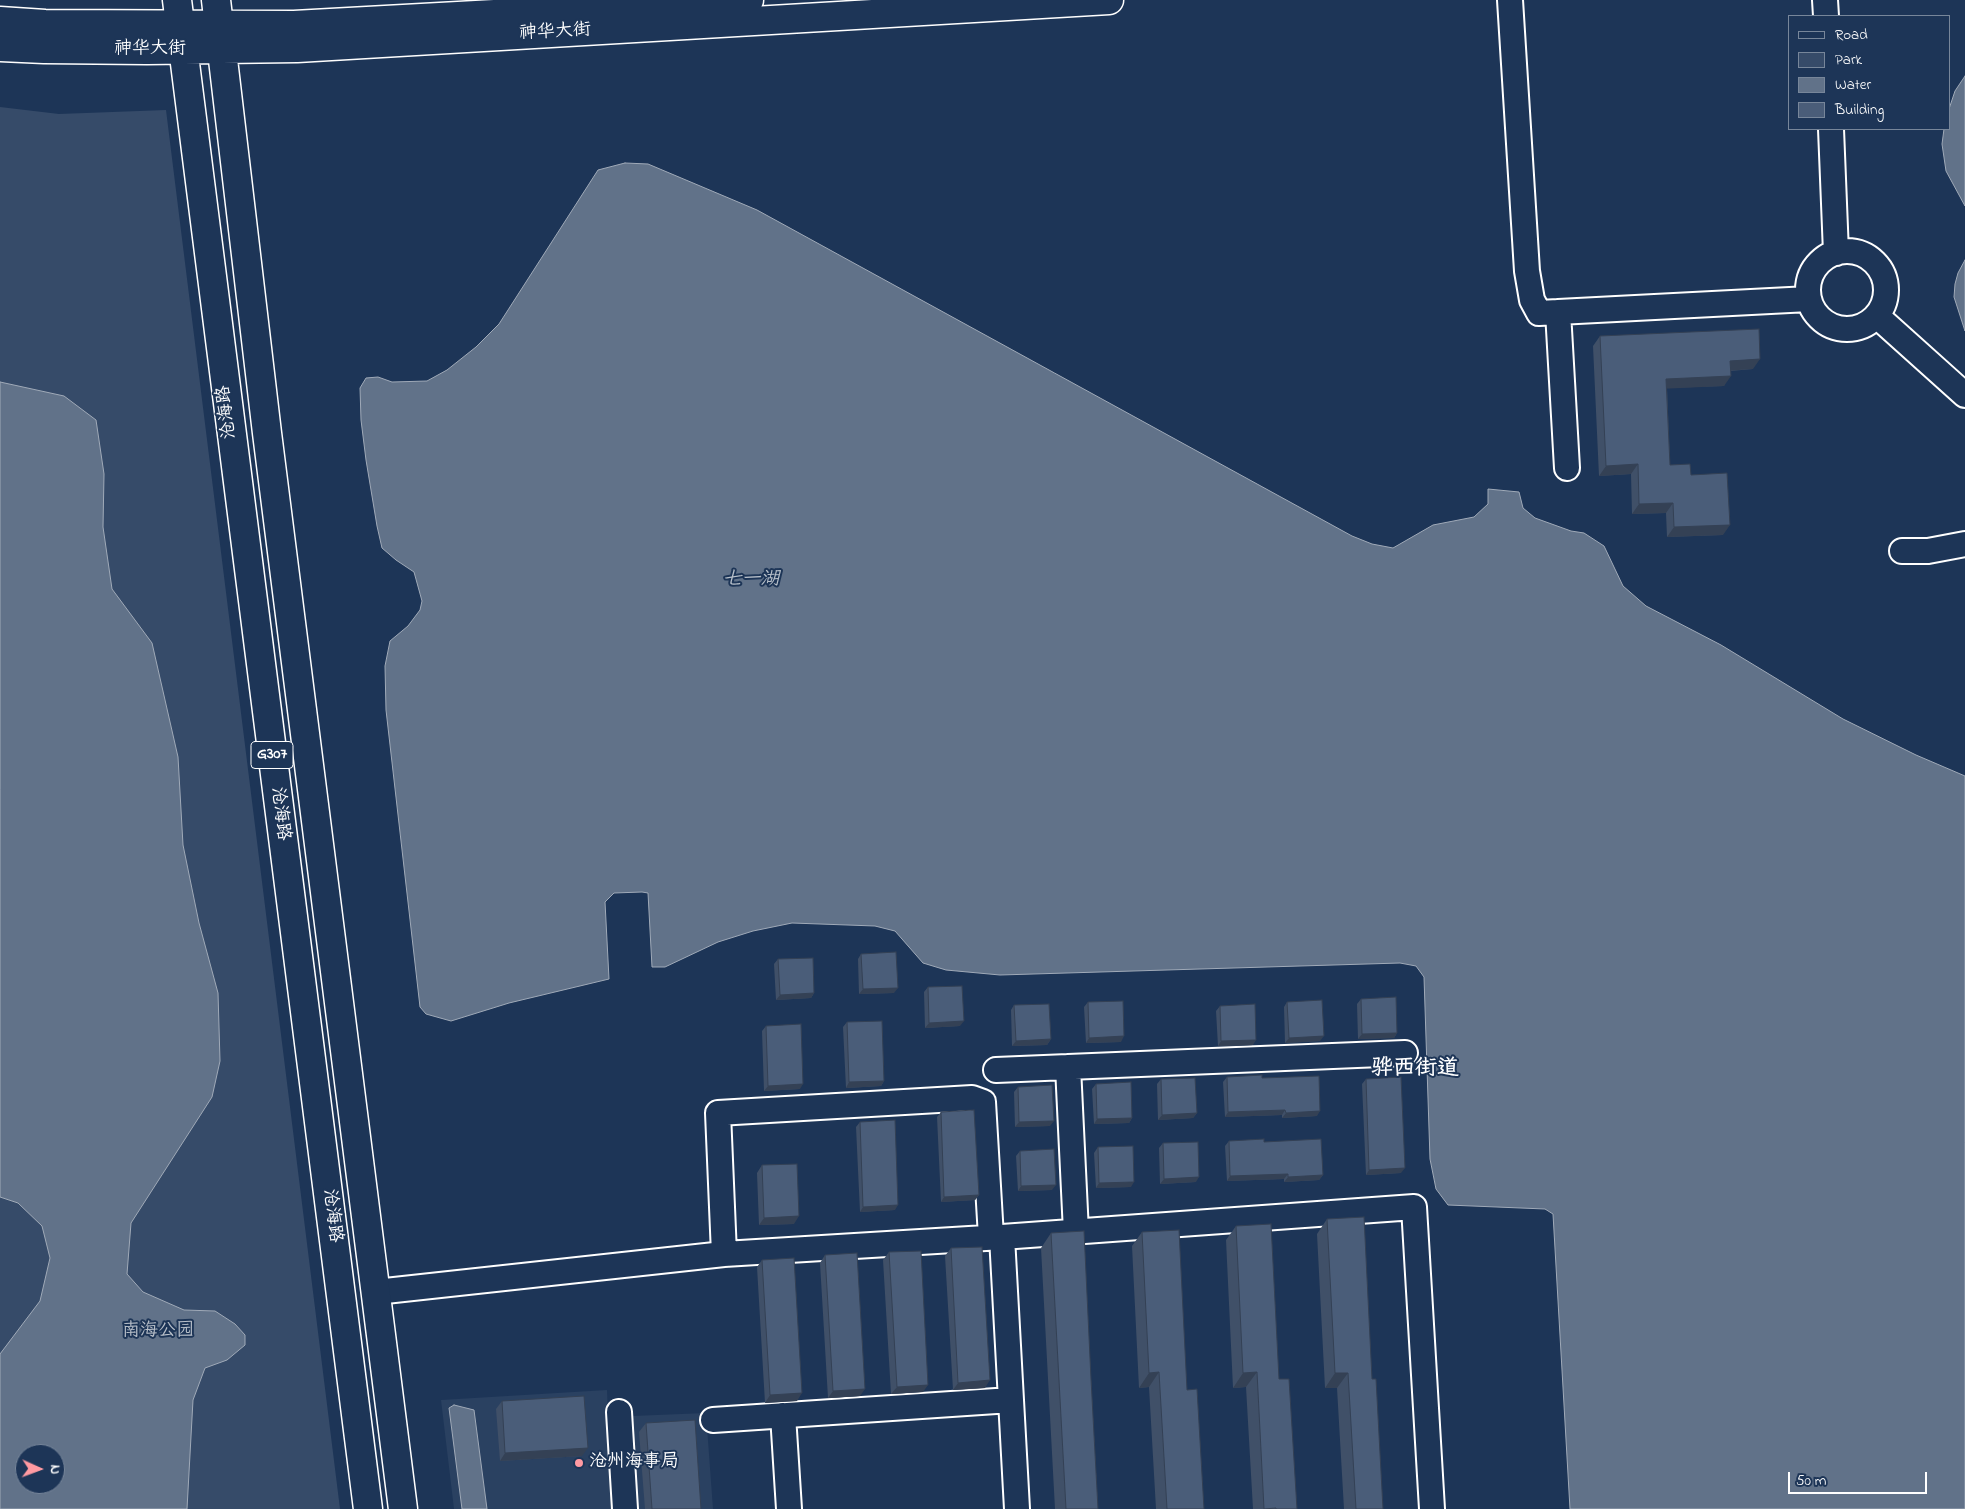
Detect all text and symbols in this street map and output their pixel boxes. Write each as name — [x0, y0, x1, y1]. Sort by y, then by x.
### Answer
legend — [1788, 15, 1950, 130]
street label: 神华大街 — [518, 20, 592, 46]
text: Road — [1835, 24, 1868, 46]
street label: 神华大街 — [114, 39, 186, 61]
text: Park — [1835, 49, 1862, 71]
text: Water — [1835, 74, 1871, 96]
text: Building — [1835, 99, 1884, 121]
street label: 沧海路 — [214, 384, 242, 440]
water label: 七一湖 — [723, 570, 779, 592]
road number: G307 — [251, 742, 293, 768]
street label: 沧海路 — [265, 786, 293, 842]
district label: 骅西街道 — [1371, 1057, 1459, 1083]
street label: 沧海路 — [317, 1188, 345, 1244]
park label: 南海公园 — [122, 1321, 194, 1343]
north arrow — [15, 1444, 65, 1494]
place label: 沧州海事局 — [589, 1452, 679, 1474]
marker: 沧州海事局 — [573, 1457, 585, 1469]
scale bar — [1790, 1462, 1929, 1494]
text: N — [44, 1464, 65, 1475]
text: 50 m — [1796, 1470, 1826, 1492]

